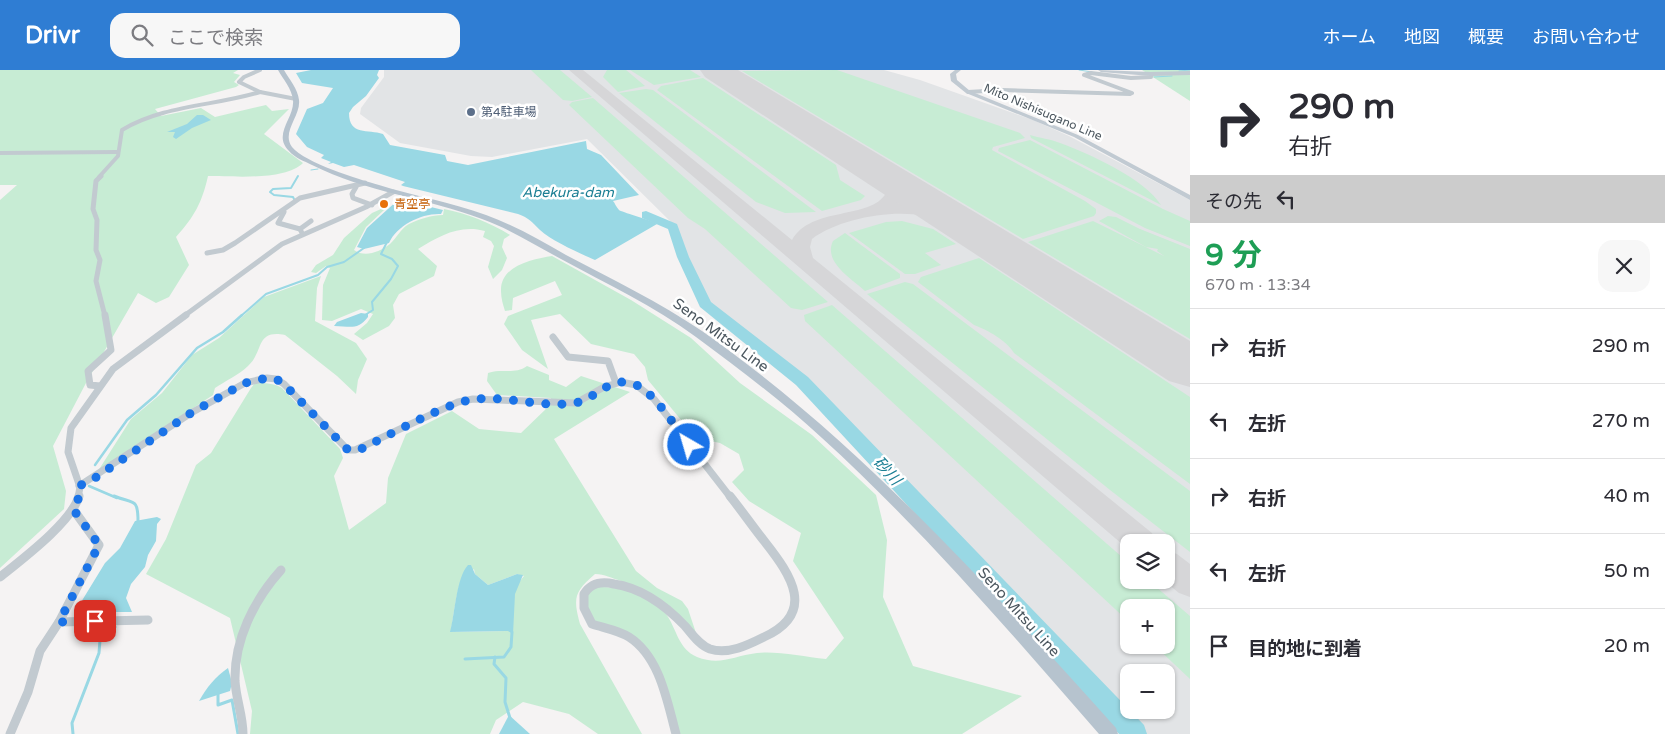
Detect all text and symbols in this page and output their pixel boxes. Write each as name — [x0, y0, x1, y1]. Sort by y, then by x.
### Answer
search box — [110, 13, 460, 58]
text: Drivr — [25, 21, 80, 50]
icon: search — [128, 21, 156, 49]
text: ホーム — [1323, 26, 1376, 48]
text: 地図 — [1404, 26, 1440, 48]
text: 概要 — [1468, 26, 1504, 48]
text: お問い合わせ — [1532, 26, 1640, 48]
text: ここで検索 — [168, 27, 263, 49]
street label: Mito Nishisugano Line — [982, 81, 1104, 143]
text: 290 m — [1288, 86, 1395, 128]
icon: right — [1205, 90, 1270, 155]
place label: 第4駐車場 — [481, 105, 537, 119]
marker: 第4駐車場 — [465, 106, 477, 118]
text: 右折 — [1288, 134, 1332, 160]
water label: Abekura-dam — [522, 184, 615, 201]
icon: left — [1272, 185, 1300, 213]
text: その先 — [1205, 191, 1262, 213]
place label: 青空亭 — [394, 197, 430, 211]
marker: 青空亭 — [378, 198, 390, 210]
text: 9 分 — [1205, 237, 1262, 274]
button: close — [1598, 240, 1650, 292]
text: 670 m · 13:34 — [1205, 275, 1311, 295]
street label: Seno Mitsu Line — [670, 294, 772, 376]
icon: right — [1205, 332, 1233, 360]
text: 290 m — [1592, 335, 1650, 357]
text: 右折 — [1248, 338, 1286, 360]
icon: left — [1205, 407, 1233, 435]
text: 270 m — [1592, 410, 1650, 432]
text: 左折 — [1248, 413, 1286, 435]
position arrow — [662, 418, 714, 470]
water label: 砂川 — [869, 452, 907, 491]
icon: right — [1205, 482, 1233, 510]
text: 40 m — [1604, 485, 1650, 507]
text: 右折 — [1248, 488, 1286, 510]
map controls — [1120, 534, 1175, 719]
button: layers — [1120, 534, 1175, 589]
icon: left — [1205, 557, 1233, 585]
text: 50 m — [1604, 560, 1650, 582]
text: 左折 — [1248, 563, 1286, 585]
street label: Seno Mitsu Line — [974, 564, 1064, 660]
button: + — [1120, 599, 1175, 654]
pin — [74, 600, 116, 642]
icon: arrive — [81, 607, 109, 635]
icon: arrive — [1205, 632, 1233, 660]
text: 20 m — [1604, 635, 1650, 657]
text: 目的地に到着 — [1248, 638, 1362, 660]
button: − — [1120, 664, 1175, 719]

